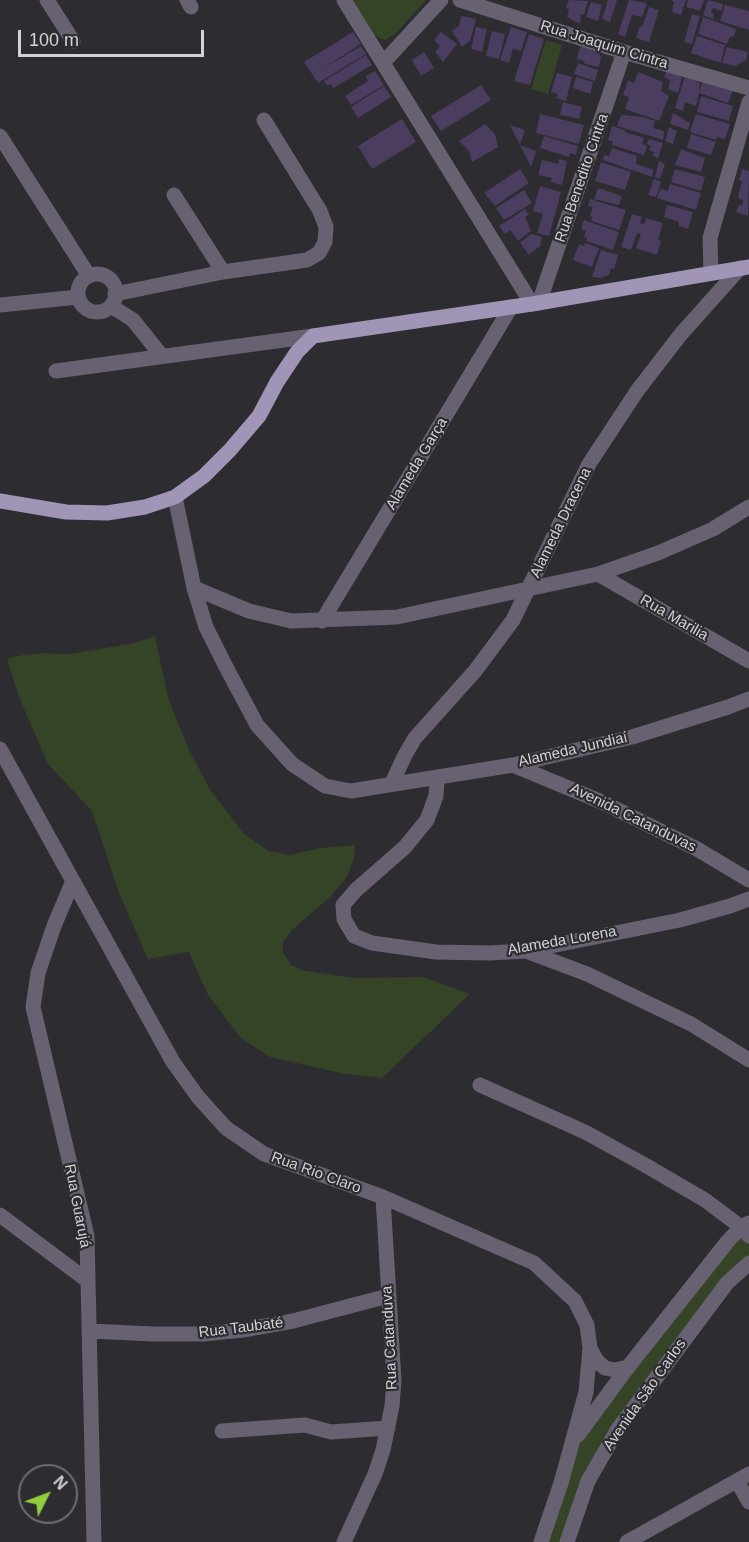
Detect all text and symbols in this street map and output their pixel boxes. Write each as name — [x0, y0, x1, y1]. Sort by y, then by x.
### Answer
street label: Rua Joaquim Cintra — [538, 17, 670, 73]
scale bar — [21, 18, 207, 56]
text: 100 m — [29, 30, 79, 50]
street label: Rua Benedito Cintra — [552, 111, 612, 245]
street label: Alameda Garça — [382, 415, 452, 513]
street label: Alameda Dracena — [527, 465, 595, 581]
street label: Rua Marilia — [637, 591, 711, 645]
street label: Alameda Jundiaí — [517, 729, 629, 771]
street label: Avenida Catanduvas — [567, 780, 699, 856]
street label: Alameda Lorena — [506, 923, 618, 959]
street label: Rua Rio Claro — [269, 1148, 363, 1198]
street label: Rua Guarujá — [60, 1163, 94, 1249]
street label: Rua Catanduva — [378, 1285, 402, 1391]
street label: Rua Taubaté — [198, 1314, 284, 1342]
street label: Avenida São Carlos — [600, 1336, 690, 1454]
north arrow — [18, 1464, 78, 1524]
text: N — [50, 1473, 70, 1493]

